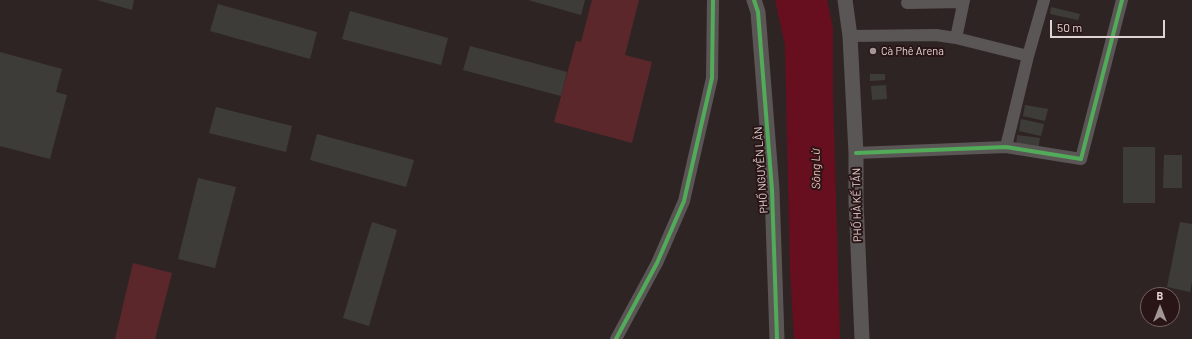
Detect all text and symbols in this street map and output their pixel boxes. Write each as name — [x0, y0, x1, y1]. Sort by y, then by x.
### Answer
scale bar — [1052, 12, 1167, 38]
text: 50 m — [1057, 20, 1082, 34]
place label: Cà Phê Arena — [881, 44, 944, 58]
marker: Cà Phê Arena — [868, 46, 878, 56]
street label: PHỐ NGUYỄN LÂN — [751, 126, 771, 214]
water label: Sông Lừ — [808, 149, 824, 189]
street label: PHỐ HÀ KẾ TẤN — [850, 168, 864, 242]
north arrow — [1140, 287, 1180, 327]
text: B — [1157, 289, 1163, 302]

